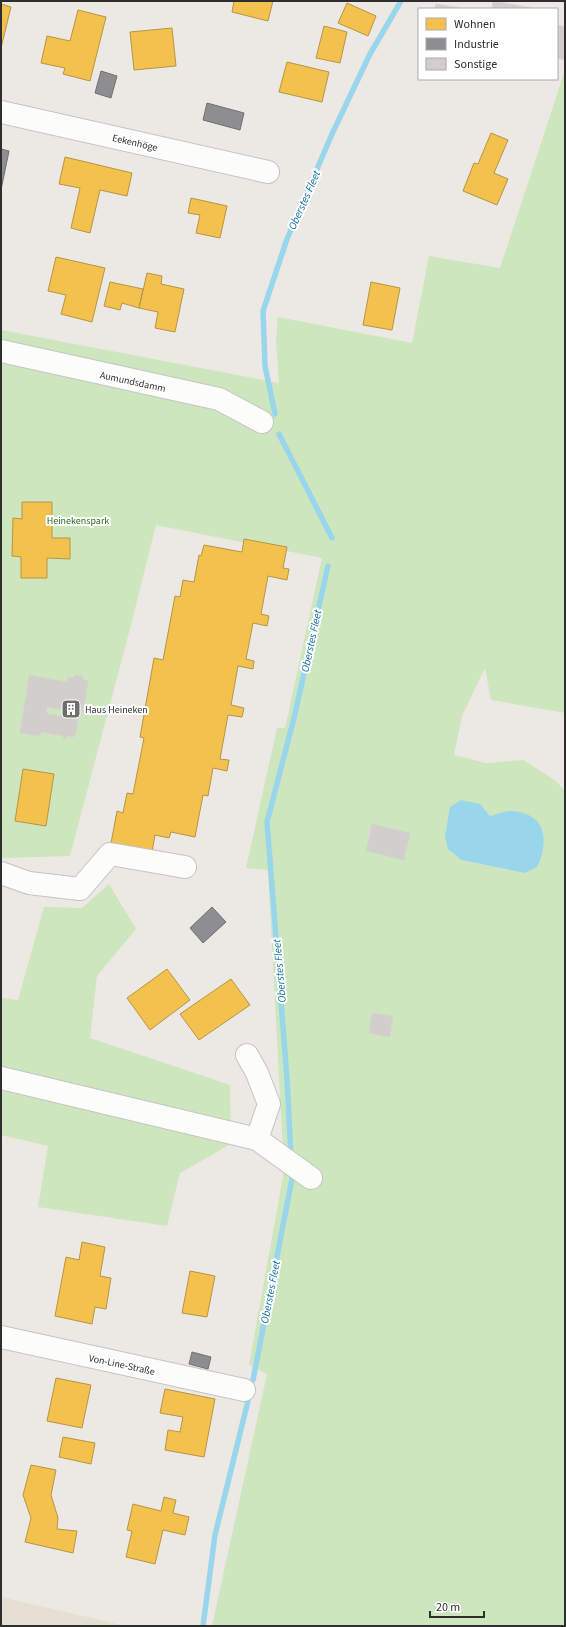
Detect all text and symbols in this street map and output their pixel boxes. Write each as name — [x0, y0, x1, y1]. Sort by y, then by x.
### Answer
legend — [418, 8, 558, 80]
text: Wohnen — [454, 16, 496, 33]
text: Industrie — [454, 36, 499, 53]
text: Sonstige — [454, 56, 497, 73]
street label: Eekenhöge — [111, 131, 159, 155]
water label: Oberstes Fleet — [285, 168, 324, 232]
street label: Aumundsdamm — [99, 368, 167, 396]
park label: Heinekenspark — [47, 514, 109, 528]
water label: Oberstes Fleet — [298, 608, 326, 674]
building icon: Haus Heineken — [60, 698, 82, 720]
place label: Haus Heineken — [85, 703, 148, 717]
water label: Oberstes Fleet — [269, 938, 290, 1003]
water label: Oberstes Fleet — [257, 1259, 284, 1325]
street label: Von-Line-Straße — [87, 1351, 156, 1379]
scale bar — [430, 1593, 484, 1619]
text: 20 m — [436, 1599, 460, 1616]

